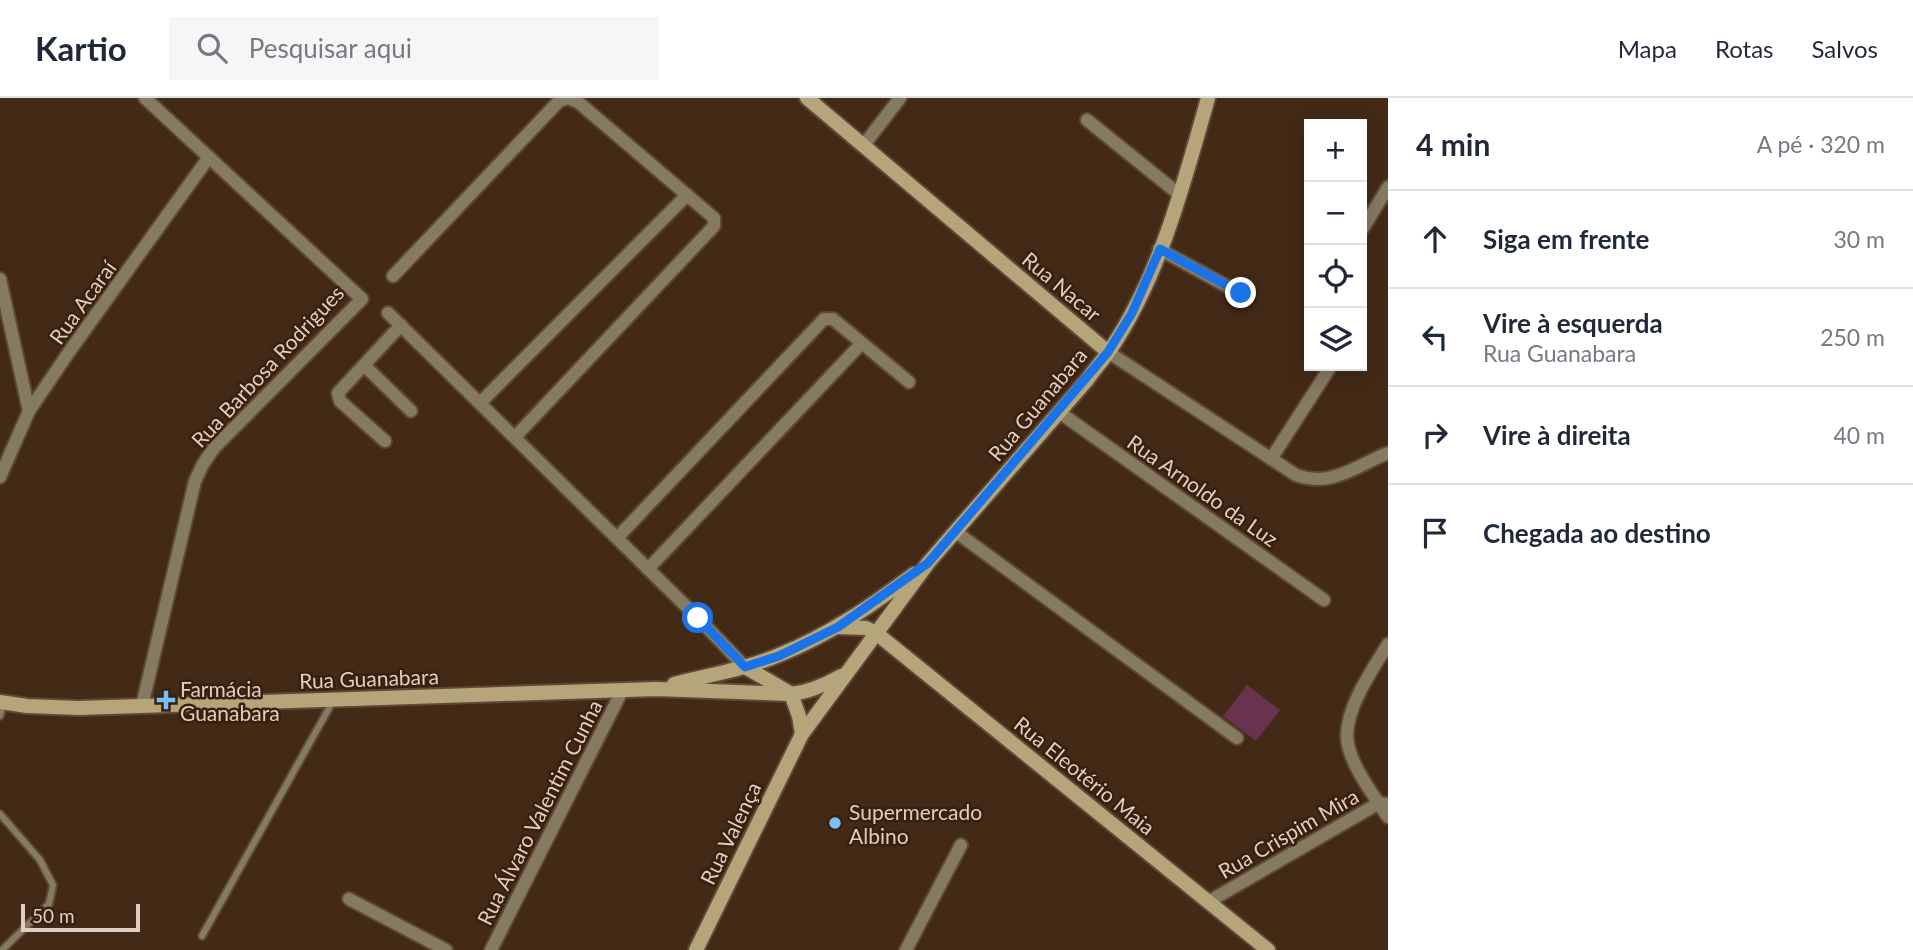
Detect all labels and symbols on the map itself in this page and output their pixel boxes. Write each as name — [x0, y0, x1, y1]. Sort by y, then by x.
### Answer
street label: Rua Nacar — [1018, 246, 1107, 326]
street label: Rua Acaraí — [43, 255, 121, 349]
route end — [1225, 277, 1256, 308]
street label: Rua Barbosa Rodrigues — [186, 280, 348, 452]
street label: Rua Guanabara — [982, 342, 1092, 466]
street label: Rua Arnoldo da Luz — [1123, 429, 1283, 551]
route start — [682, 602, 713, 633]
street label: Rua Guanabara — [299, 663, 439, 693]
place label: Farmácia Guanabara — [180, 676, 280, 725]
marker: Farmácia Guanabara — [158, 692, 174, 708]
street label: Rua Álvaro Valentim Cunha — [471, 695, 607, 929]
street label: Rua Eleotério Maia — [1010, 711, 1160, 839]
street label: Rua Valença — [694, 778, 766, 888]
street label: Rua Crispim Mira — [1213, 783, 1363, 883]
place label: Supermercado Albino — [849, 799, 982, 848]
marker: Supermercado Albino — [827, 815, 843, 831]
scale bar — [21, 901, 140, 933]

